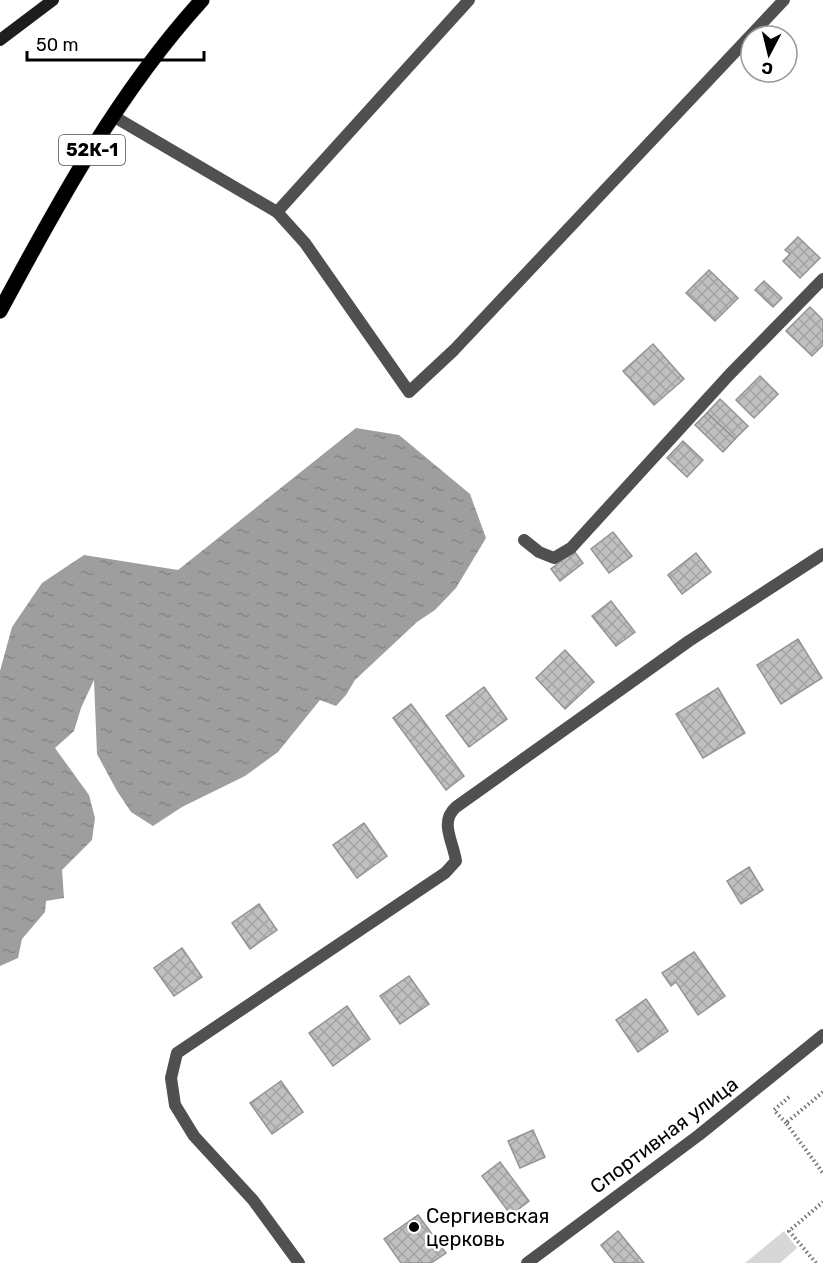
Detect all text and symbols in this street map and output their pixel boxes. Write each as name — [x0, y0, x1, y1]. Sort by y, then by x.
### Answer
scale bar — [27, 24, 204, 62]
north arrow — [739, 24, 799, 84]
text: 50 m — [36, 34, 79, 56]
text: С — [760, 58, 774, 79]
road number: 52К-1 — [59, 135, 125, 165]
street label: Спортивная улица — [585, 1072, 743, 1198]
place label: Сергиевская церковь — [426, 1204, 549, 1251]
marker: Сергиевская церковь — [407, 1220, 421, 1234]

